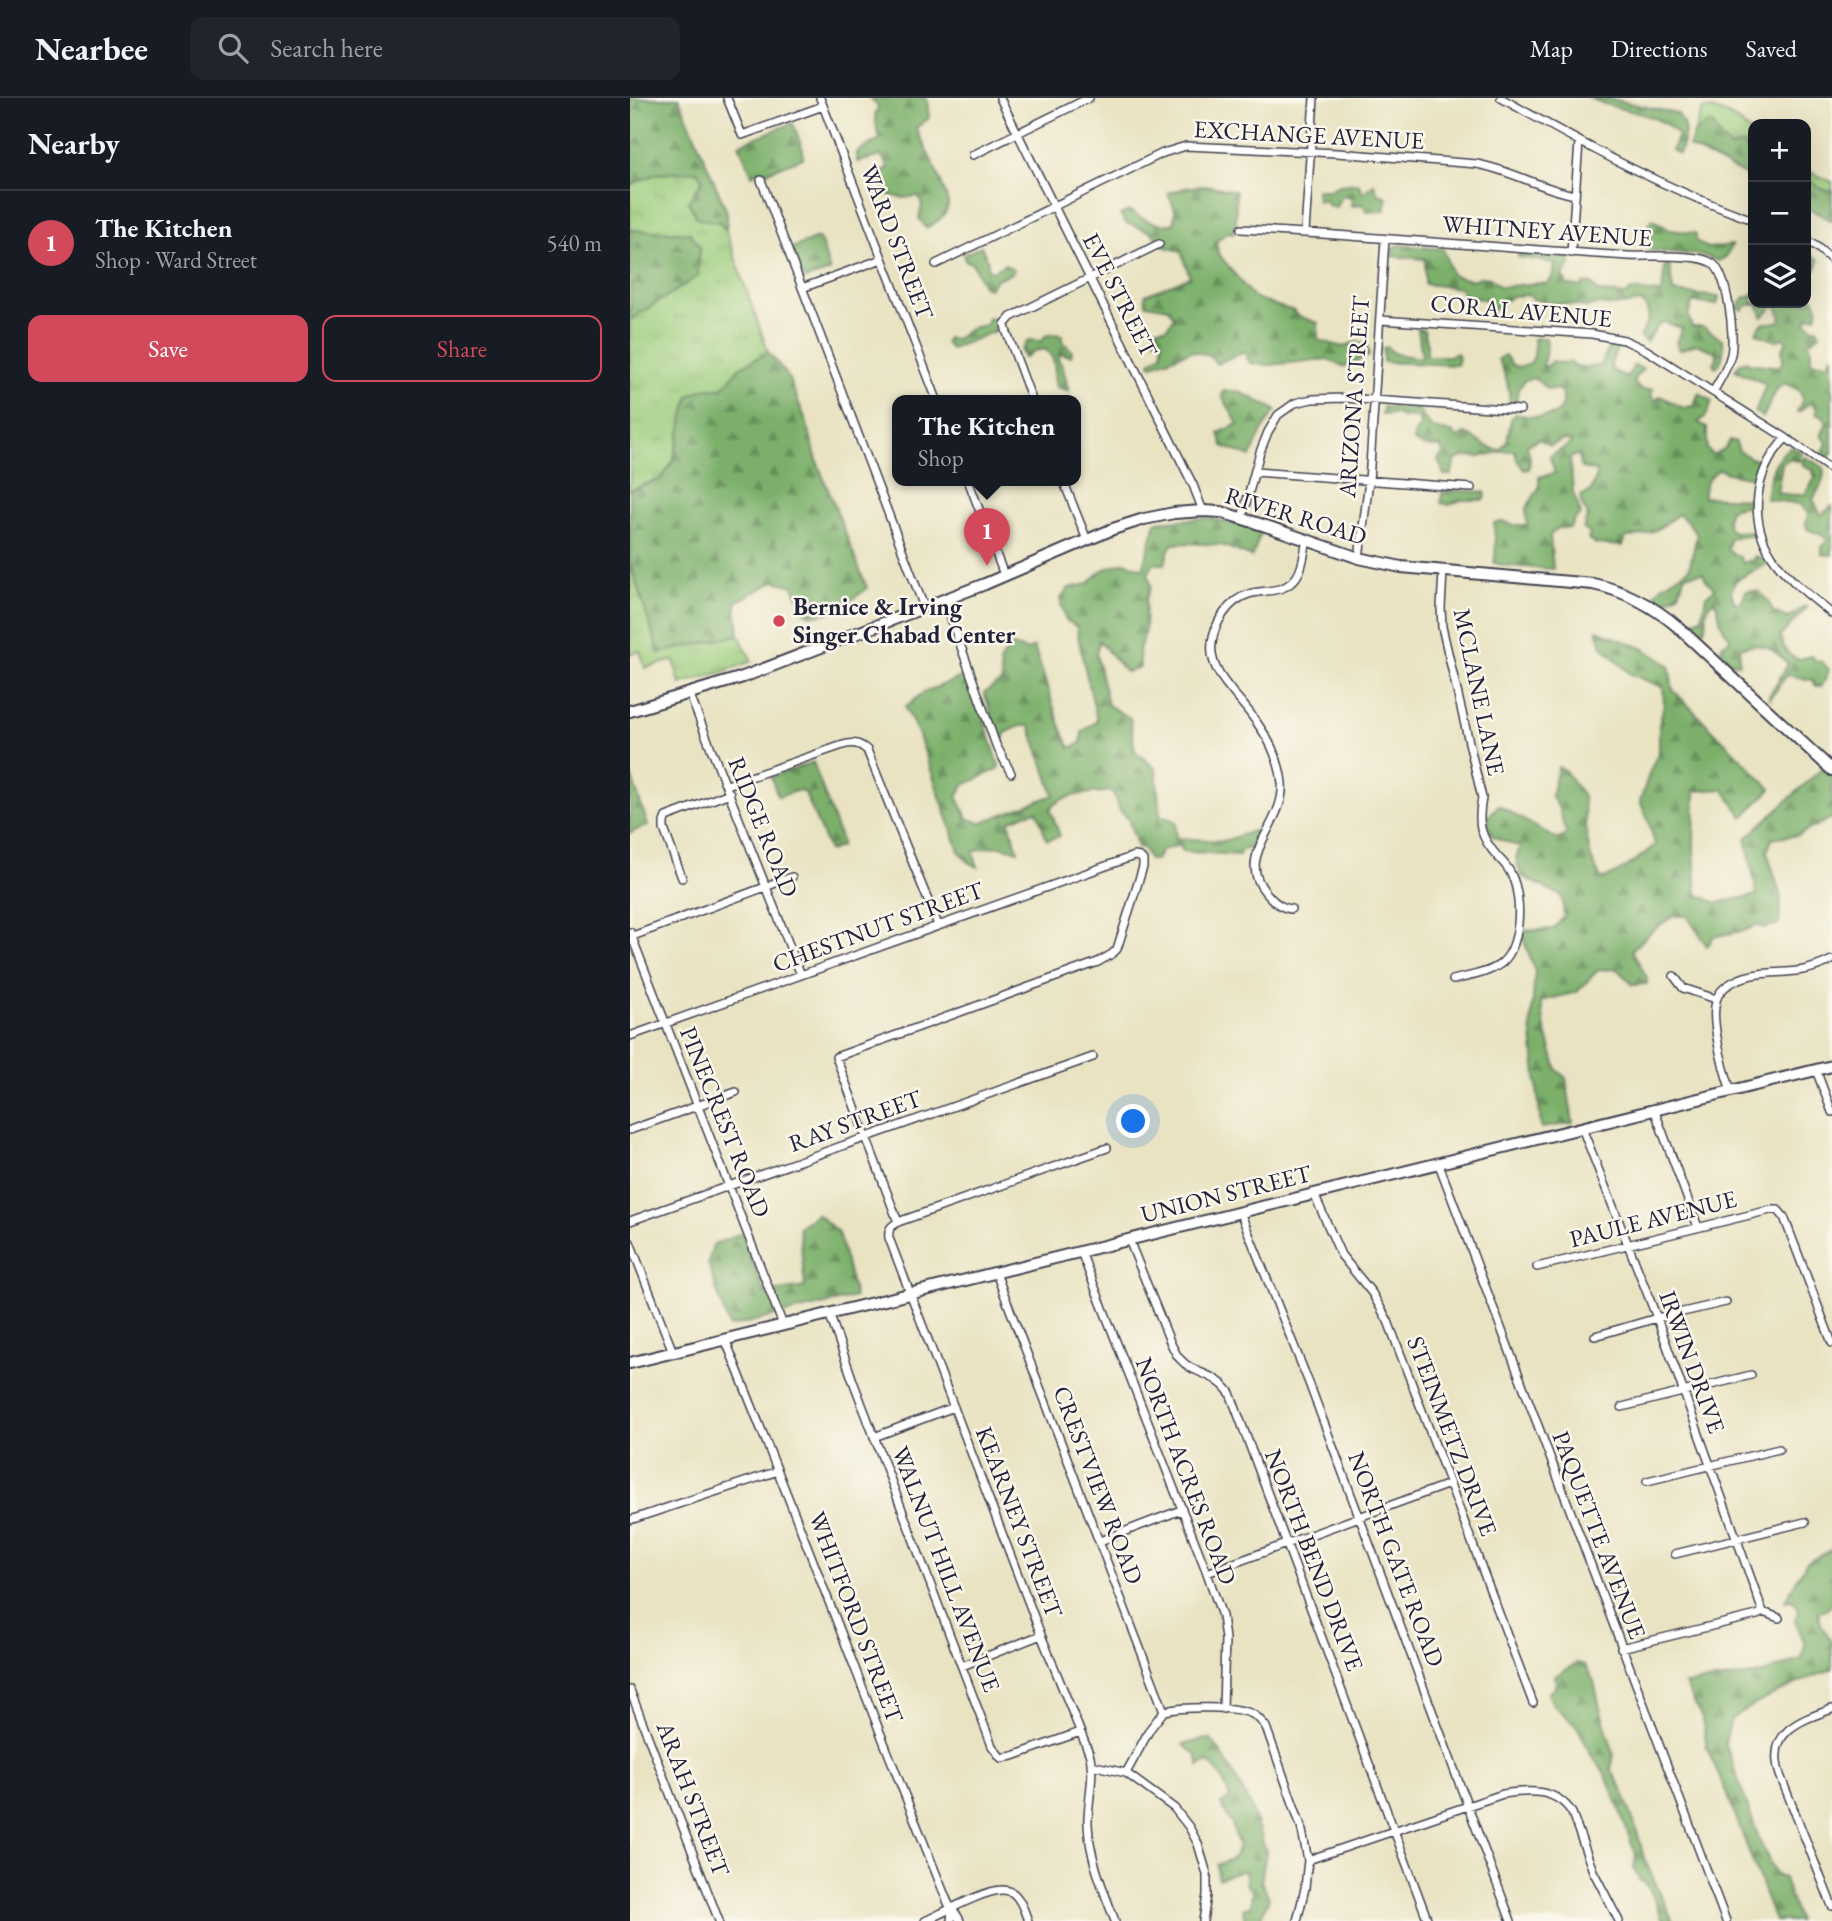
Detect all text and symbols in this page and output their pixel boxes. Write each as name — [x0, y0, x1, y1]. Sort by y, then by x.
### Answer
search box — [190, 17, 680, 80]
text: Nearbee — [35, 27, 148, 70]
icon: search — [214, 29, 252, 67]
text: Search here — [270, 31, 383, 65]
text: Map — [1530, 33, 1573, 64]
text: Directions — [1611, 33, 1708, 64]
text: Saved — [1746, 33, 1797, 64]
street label: EXCHANGE AVENUE — [1193, 113, 1425, 156]
map controls — [1748, 119, 1811, 308]
button: + — [1748, 119, 1811, 182]
text: Nearby — [28, 124, 120, 163]
street label: WARD STREET — [854, 160, 941, 324]
button: − — [1748, 182, 1811, 245]
street label: WHITNEY AVENUE — [1441, 208, 1653, 253]
text: The Kitchen — [95, 211, 232, 245]
street label: EVE STREET — [1076, 227, 1165, 363]
text: 1 — [45, 228, 57, 258]
text: 540 m — [546, 228, 602, 258]
text: Shop · Ward Street — [95, 245, 257, 275]
button: layers — [1748, 245, 1811, 308]
street label: CORAL AVENUE — [1429, 287, 1613, 334]
street label: ARIZONA STREET — [1331, 294, 1376, 500]
button: Save — [28, 315, 308, 382]
button: Share — [322, 315, 602, 382]
popup — [892, 395, 1081, 486]
text: The Kitchen — [918, 409, 1055, 443]
text: Shop — [918, 443, 964, 473]
street label: RIVER ROAD — [1222, 479, 1371, 552]
pin: 1 — [964, 508, 1010, 566]
place label: Bernice & Irving Singer Chabad Center — [793, 591, 1016, 651]
street label: MCLANE LANE — [1447, 606, 1512, 778]
marker: Bernice & Irving Singer Chabad Center — [771, 613, 787, 629]
street label: RIDGE ROAD — [721, 752, 806, 902]
street label: CHESTNUT STREET — [768, 874, 988, 979]
street label: PINECREST ROAD — [673, 1022, 778, 1222]
street label: RAY STREET — [784, 1082, 926, 1159]
your location — [1116, 1104, 1150, 1138]
street label: UNION STREET — [1137, 1157, 1315, 1230]
street label: PAULE AVENUE — [1566, 1183, 1740, 1254]
street label: IRWIN DRIVE — [1652, 1286, 1733, 1437]
street label: STEINMETZ DRIVE — [1400, 1332, 1505, 1540]
street label: NORTH ACRES ROAD — [1129, 1353, 1244, 1589]
street label: CRESTVIEW ROAD — [1046, 1381, 1151, 1588]
street label: KEARNEY STREET — [969, 1422, 1071, 1623]
street label: PAQUETTE AVENUE — [1546, 1426, 1653, 1643]
street label: WALNUT HILL AVENUE — [885, 1442, 1008, 1696]
street label: NORTH BEND DRIVE — [1258, 1445, 1371, 1675]
street label: NORTH GATE ROAD — [1341, 1447, 1452, 1671]
street label: WHITFORD STREET — [802, 1507, 911, 1728]
street label: ARAH STREET — [649, 1716, 737, 1881]

